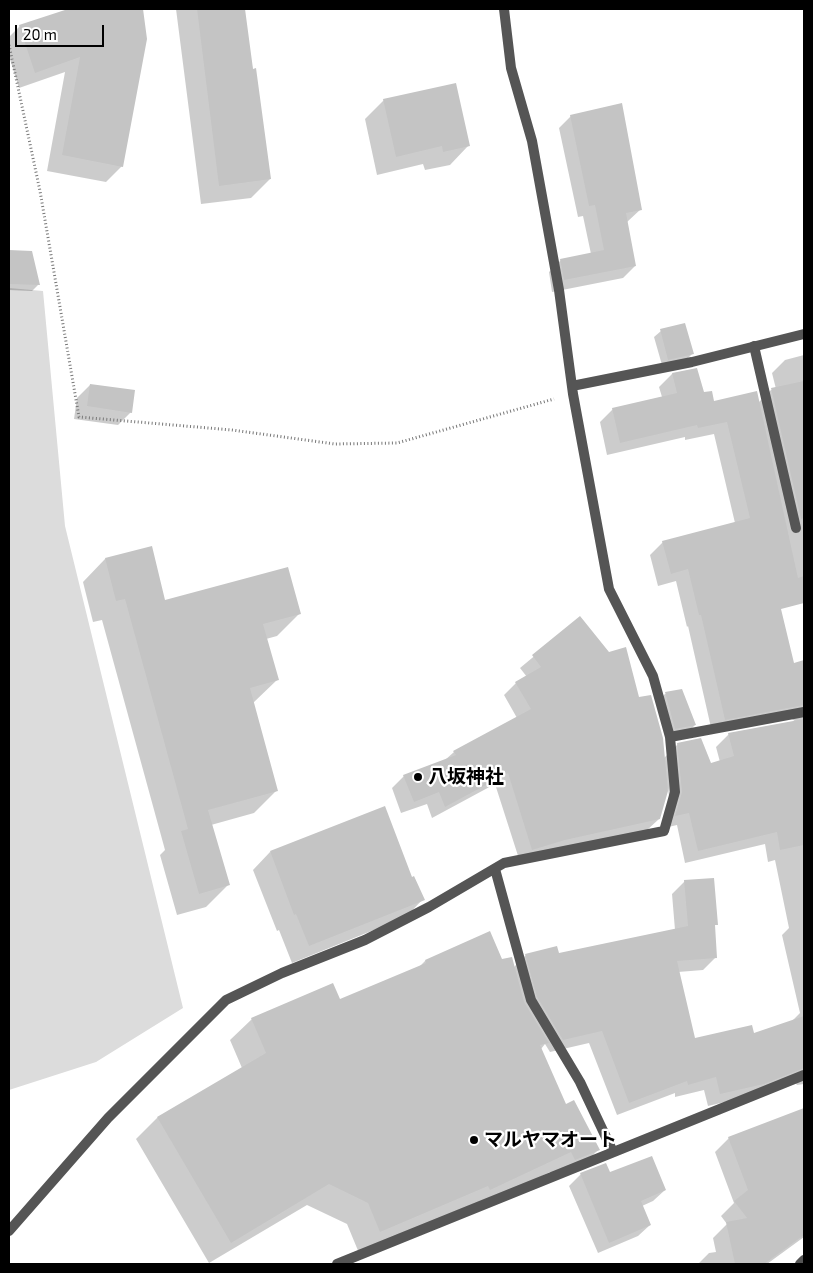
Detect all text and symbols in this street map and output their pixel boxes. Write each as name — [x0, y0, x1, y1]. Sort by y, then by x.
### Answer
scale bar — [18, 15, 106, 47]
text: 20 m — [23, 25, 57, 43]
place label: 八坂神社 — [428, 766, 504, 788]
marker: 八坂神社 — [412, 771, 424, 783]
place label: マルヤマオート — [484, 1129, 617, 1151]
marker: マルヤマオート — [468, 1134, 480, 1146]

